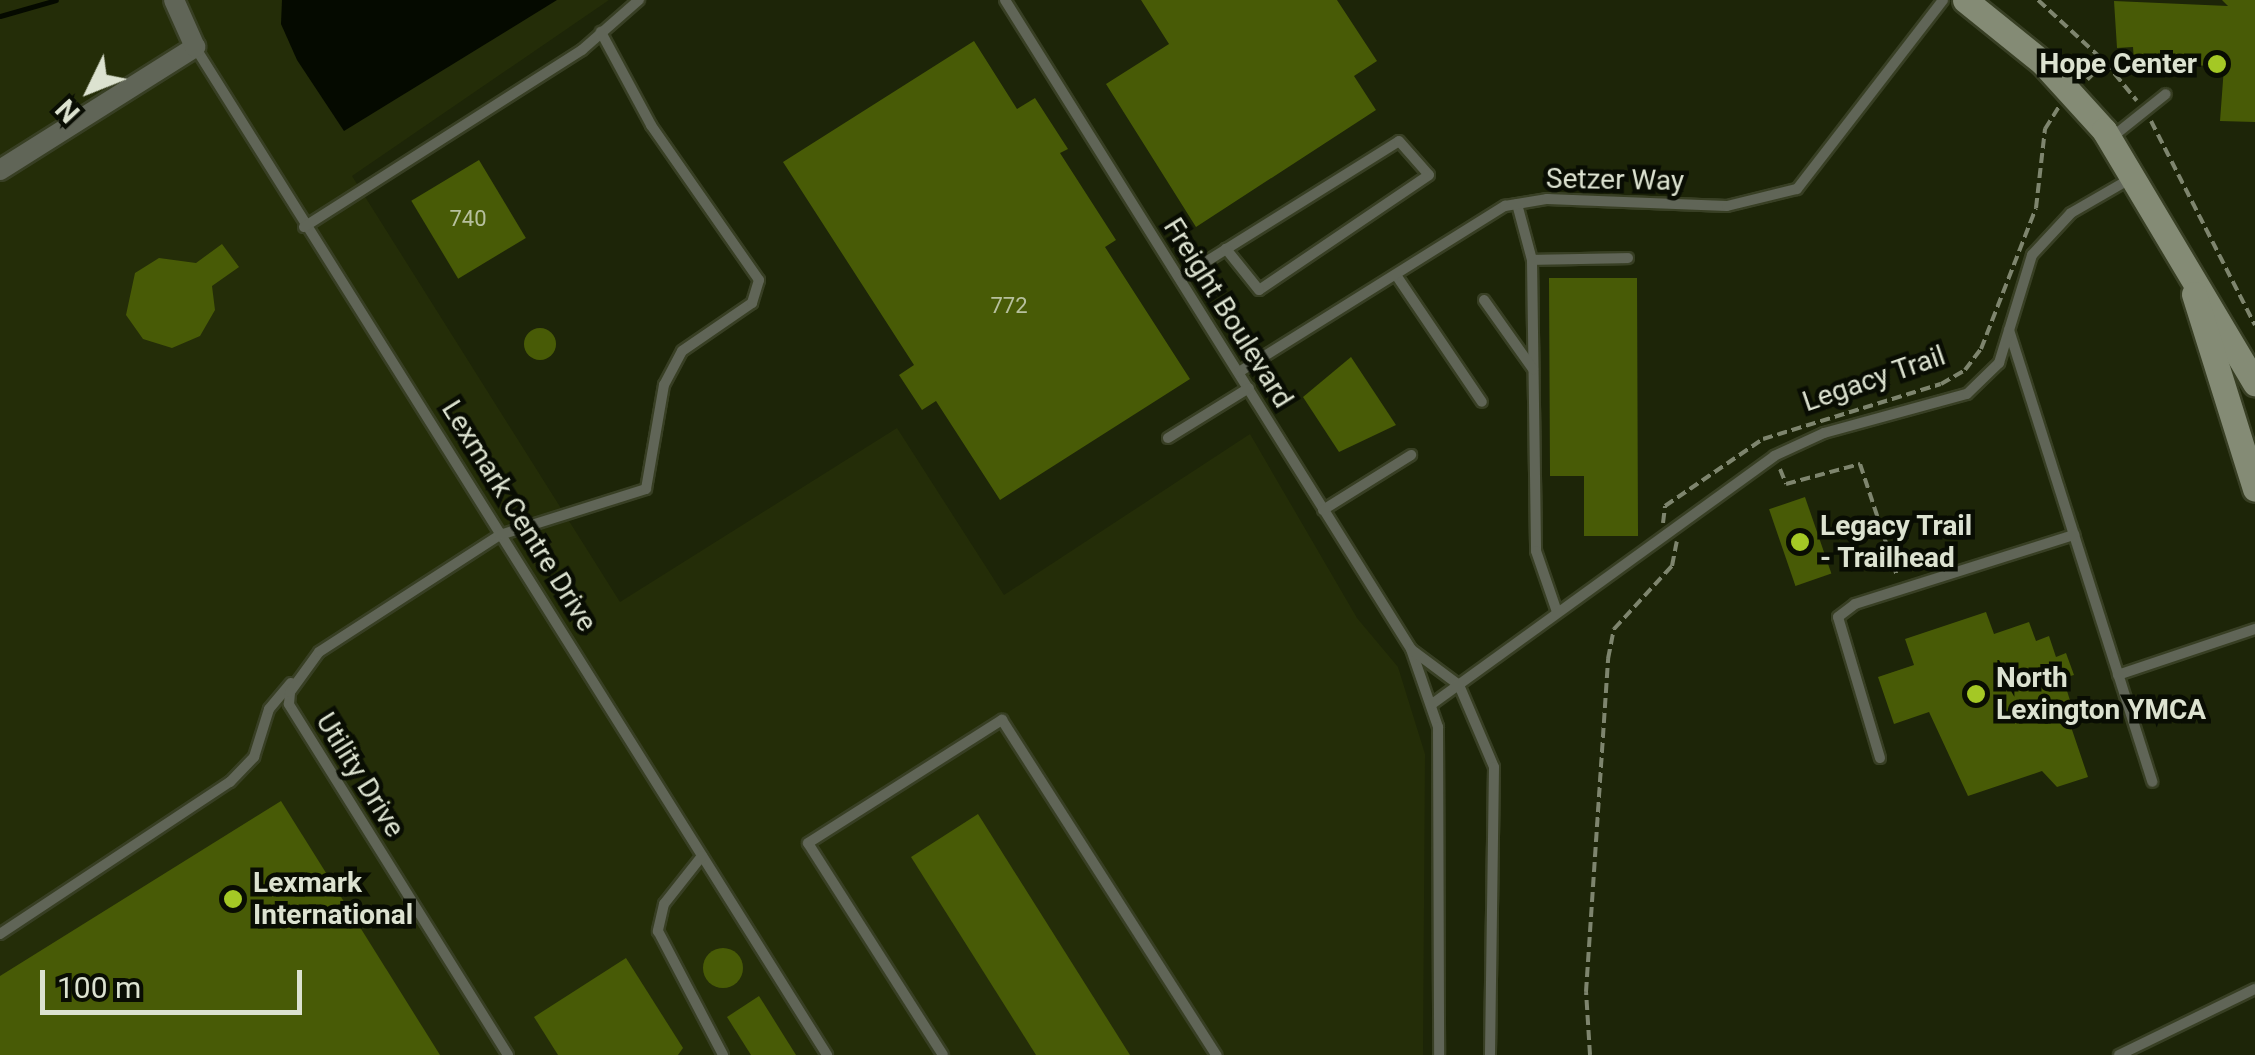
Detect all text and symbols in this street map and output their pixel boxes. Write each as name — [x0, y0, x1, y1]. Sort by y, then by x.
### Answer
north arrow — [40, 40, 140, 140]
place label: Hope Center — [2040, 47, 2197, 81]
marker: Hope Center — [2206, 53, 2228, 75]
text: N — [49, 92, 87, 129]
street label: Setzer Way — [1546, 162, 1684, 198]
house number: 740 — [449, 206, 487, 232]
street label: Freight Boulevard — [1156, 212, 1300, 414]
house number: 772 — [990, 293, 1028, 319]
street label: Legacy Trail — [1798, 339, 1950, 419]
street label: Lexmark Centre Drive — [434, 394, 604, 638]
place label: Legacy Trail - Trailhead — [1820, 509, 1973, 575]
marker: Legacy Trail - Trailhead — [1789, 531, 1811, 553]
place label: North Lexington YMCA — [1996, 661, 2206, 727]
marker: North Lexington YMCA — [1965, 683, 1987, 705]
street label: Utility Drive — [309, 707, 411, 843]
place label: Lexmark International — [253, 866, 413, 932]
marker: Lexmark International — [222, 888, 244, 910]
scale bar — [45, 950, 308, 1012]
text: 100 m — [57, 970, 141, 1005]

